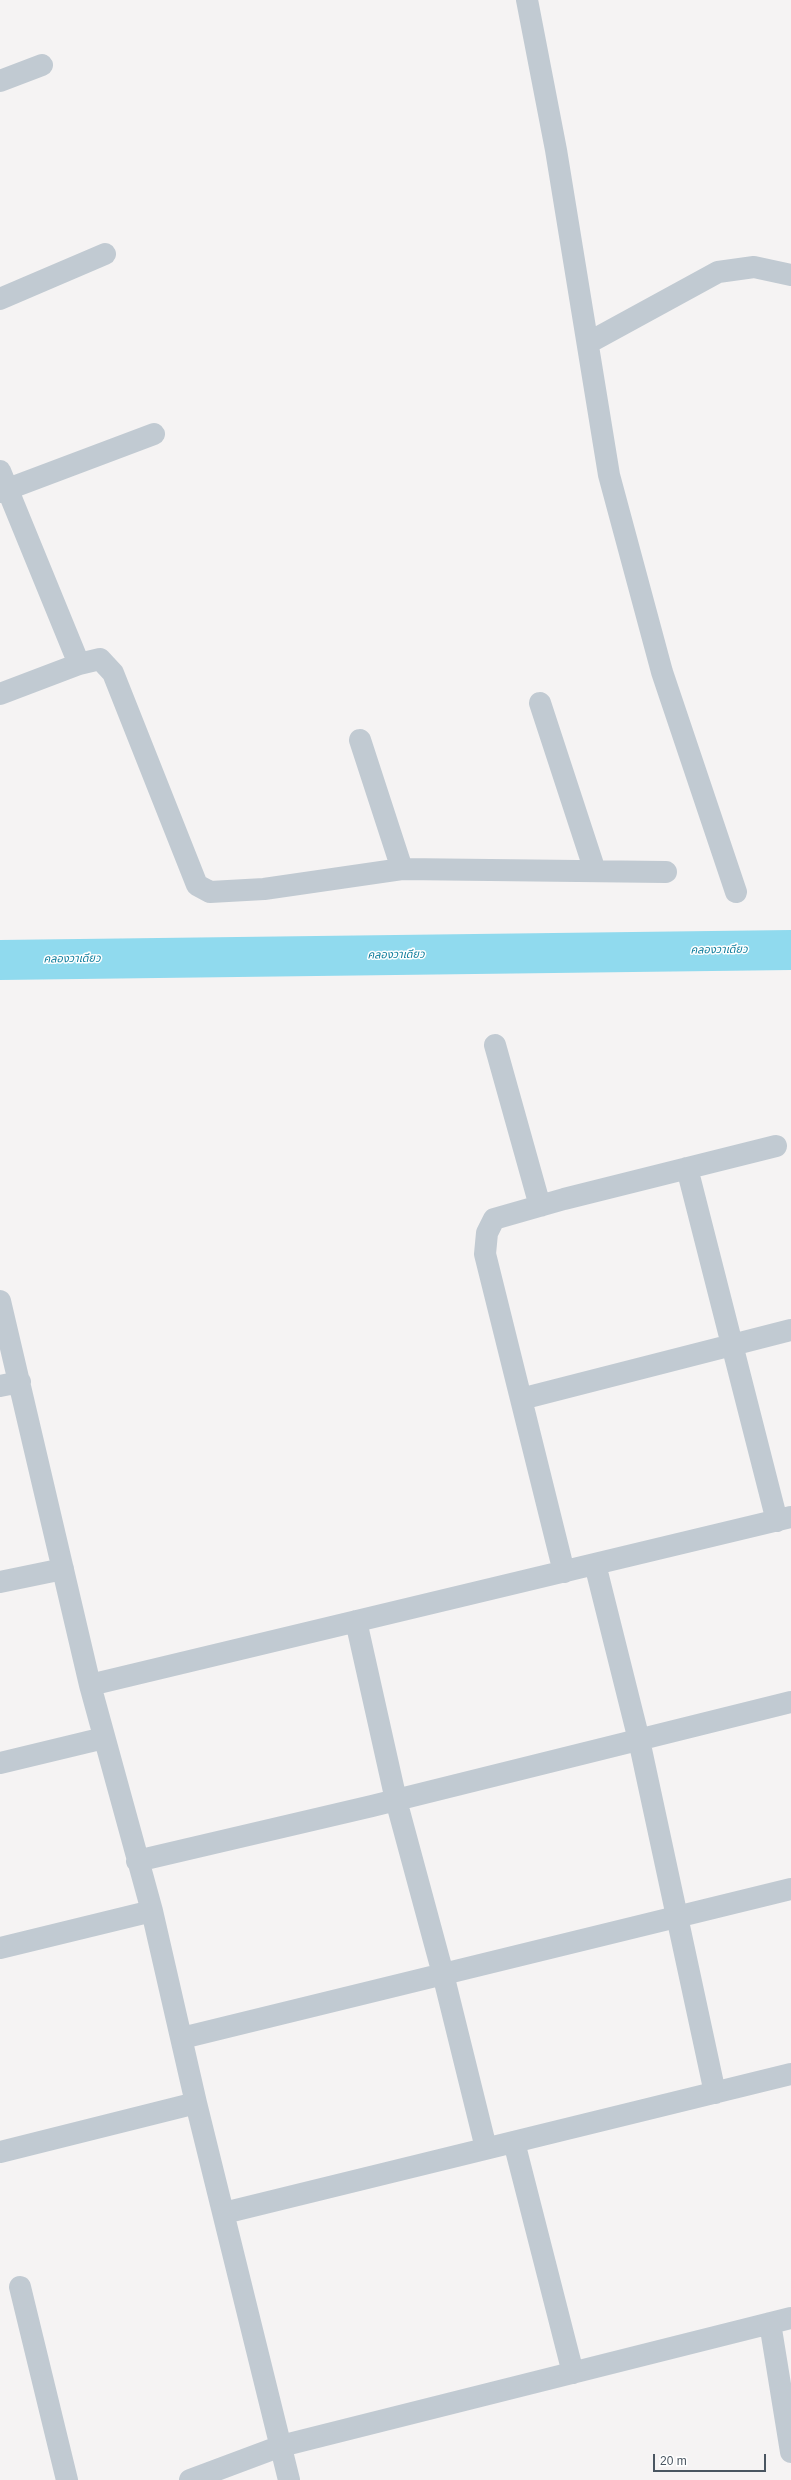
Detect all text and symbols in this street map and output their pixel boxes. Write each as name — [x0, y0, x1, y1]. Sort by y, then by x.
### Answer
water label: คลองวาเดียว — [690, 943, 748, 957]
water label: คลองวาเดียว — [367, 948, 425, 962]
water label: คลองวาเดียว — [43, 952, 101, 966]
scale bar — [655, 2446, 768, 2472]
text: 20 m — [660, 2454, 687, 2468]

